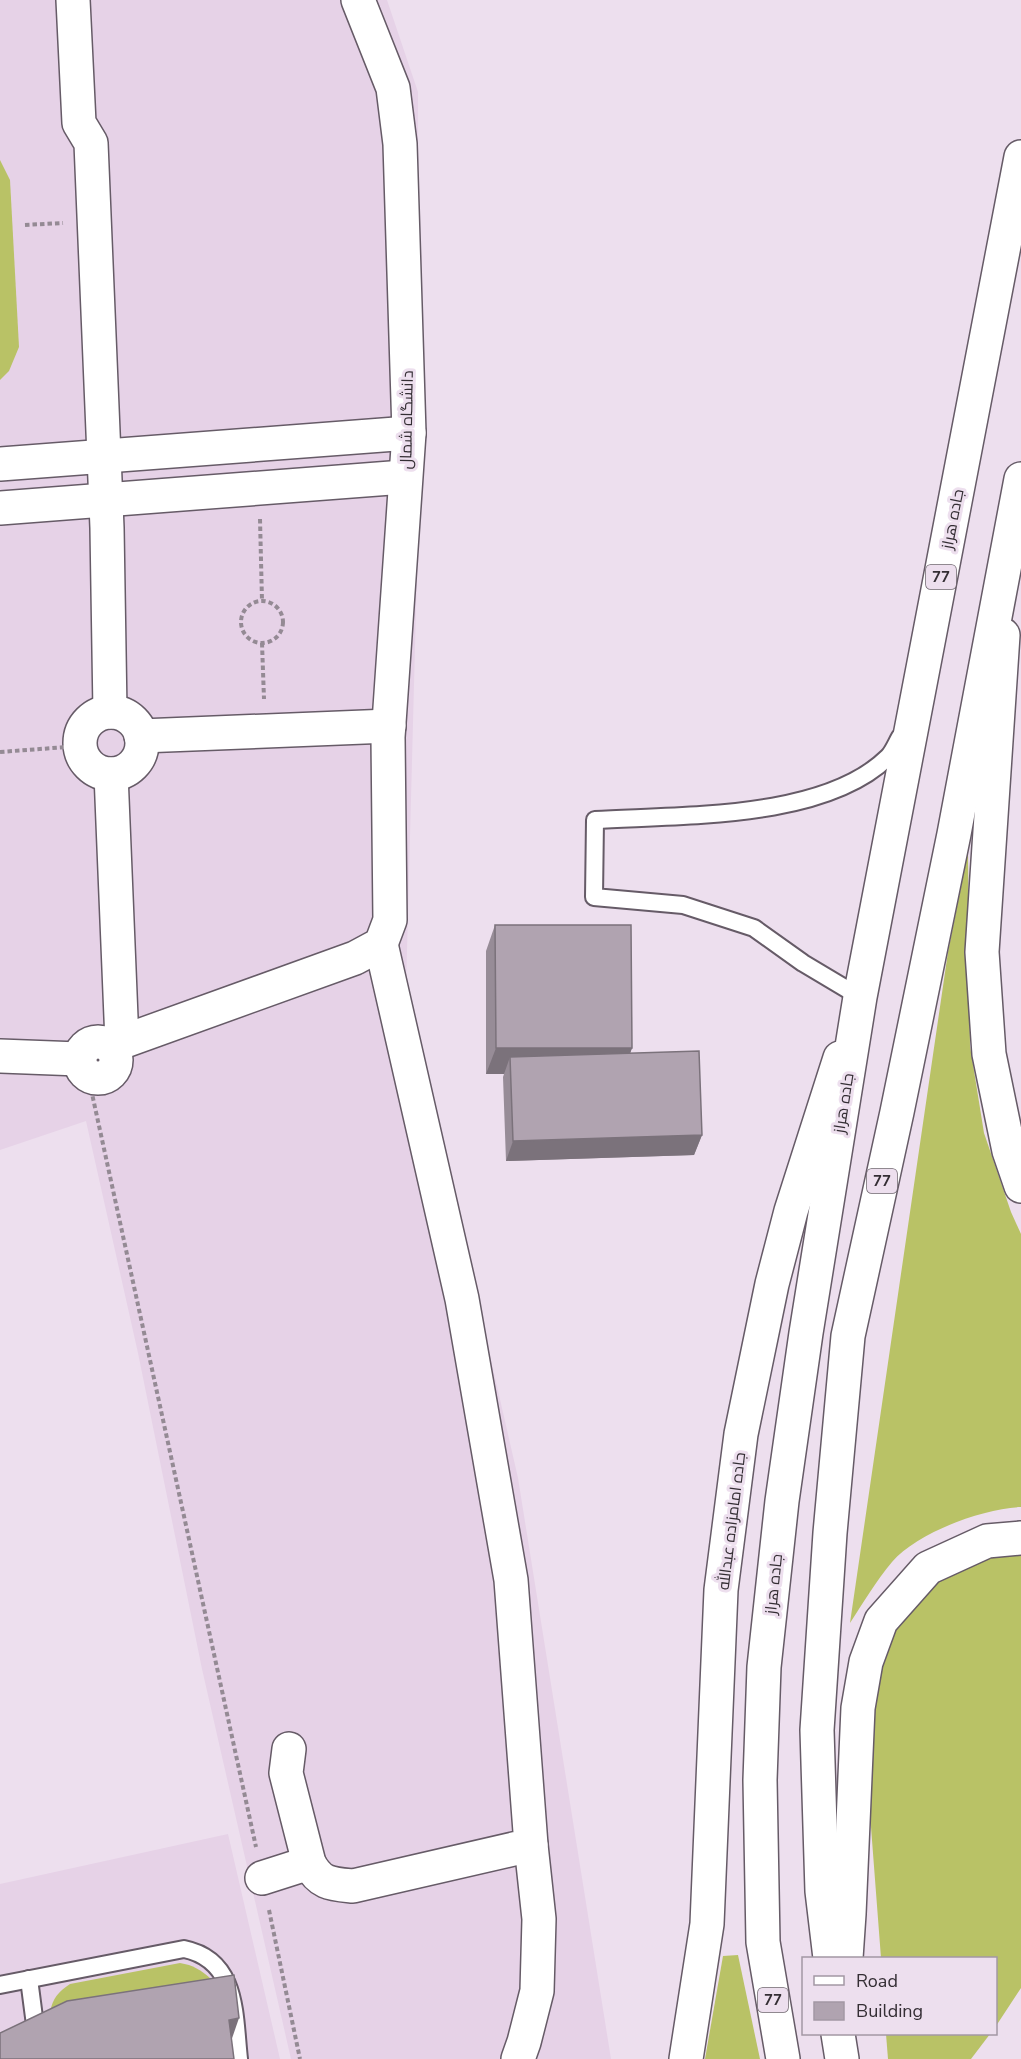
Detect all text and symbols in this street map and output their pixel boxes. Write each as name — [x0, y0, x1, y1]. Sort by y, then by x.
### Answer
street label: دانشگاه شمال — [395, 370, 419, 470]
street label: جاده هراز — [936, 487, 970, 552]
road number: 77 — [926, 565, 956, 589]
street label: جاده هراز — [828, 1071, 860, 1136]
road number: 77 — [867, 1169, 897, 1193]
street label: جاده امامزاده عبدالله — [713, 1451, 751, 1591]
street label: جاده هراز — [760, 1553, 788, 1617]
legend — [802, 1957, 997, 2035]
text: Road — [856, 1969, 898, 1993]
road number: 77 — [758, 1988, 788, 2012]
text: Building — [856, 1999, 923, 2023]

